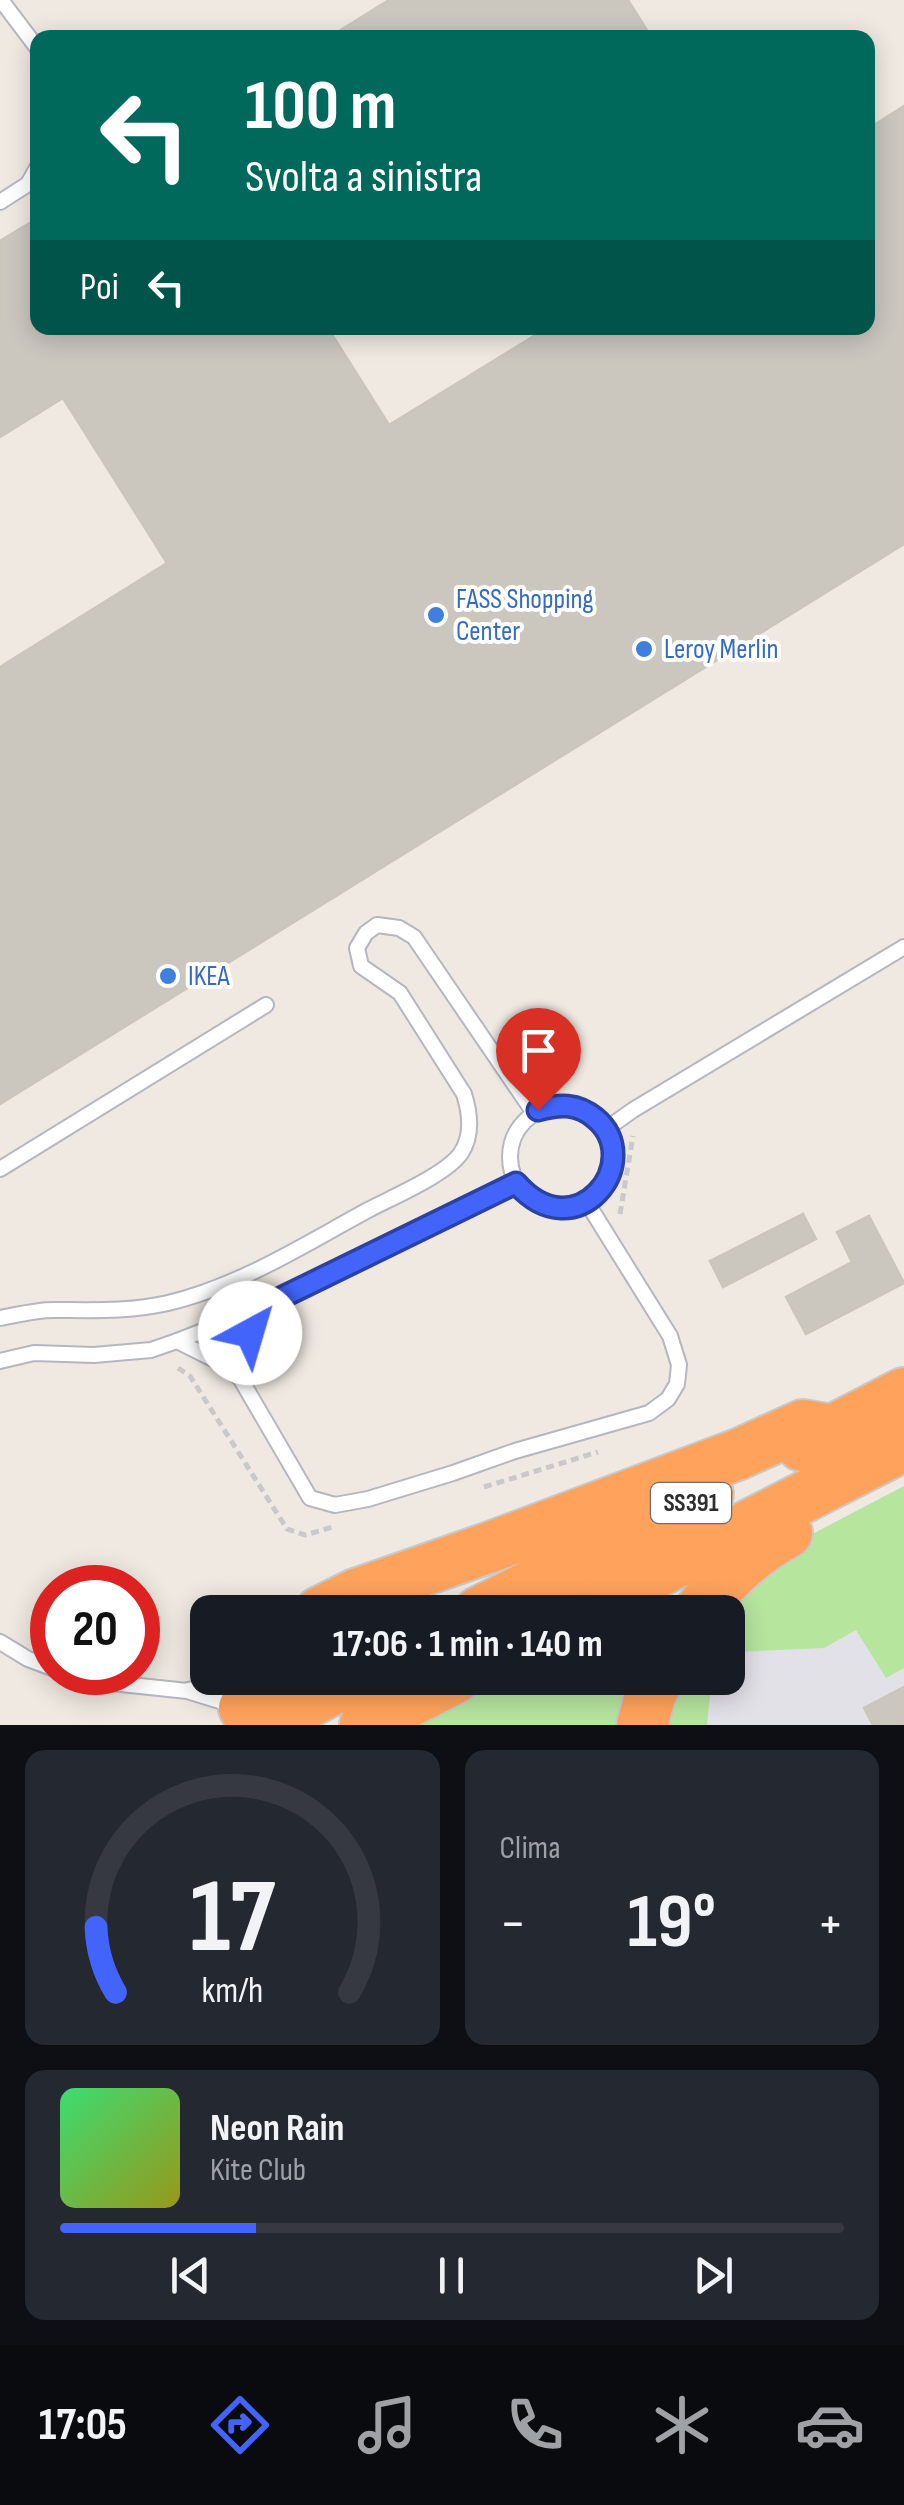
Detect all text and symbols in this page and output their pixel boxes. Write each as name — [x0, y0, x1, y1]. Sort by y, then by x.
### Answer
text: 100 m — [245, 65, 396, 149]
icon: left — [80, 70, 210, 200]
text: Svolta a sinistra — [245, 150, 482, 205]
icon: left — [139, 260, 194, 315]
text: Poi — [80, 265, 119, 310]
place label: FASS Shopping Center — [456, 583, 594, 648]
marker: FASS Shopping Center — [425, 604, 447, 626]
place label: Leroy Merlin — [664, 633, 778, 666]
marker: Leroy Merlin — [633, 638, 655, 660]
place label: IKEA — [188, 960, 231, 993]
marker: IKEA — [157, 965, 179, 987]
pin — [496, 1008, 581, 1111]
icon: arrive — [511, 1023, 566, 1078]
position arrow — [198, 1281, 302, 1385]
road number: SS391 — [651, 1483, 731, 1523]
speed limit sign: 20 — [30, 1565, 160, 1695]
text: 17:06 · 1 min · 140 m — [332, 1622, 603, 1667]
text: Clima — [500, 1829, 560, 1868]
text: 17 — [190, 1856, 276, 1981]
text: 19° — [628, 1878, 716, 1969]
text: − — [500, 1891, 526, 1958]
text: + — [817, 1891, 844, 1958]
text: km/h — [201, 1970, 263, 2013]
text: Neon Rain — [210, 2106, 344, 2151]
text: Kite Club — [210, 2151, 306, 2190]
icon: previous — [163, 2248, 218, 2303]
icon: pause — [424, 2248, 479, 2303]
icon: next — [686, 2248, 741, 2303]
icon: directions — [205, 2390, 275, 2460]
icon: music — [352, 2390, 422, 2460]
icon: phone — [500, 2390, 570, 2460]
icon: climate — [647, 2390, 717, 2460]
icon: car — [795, 2390, 865, 2460]
text: 17:05 — [39, 2398, 127, 2453]

